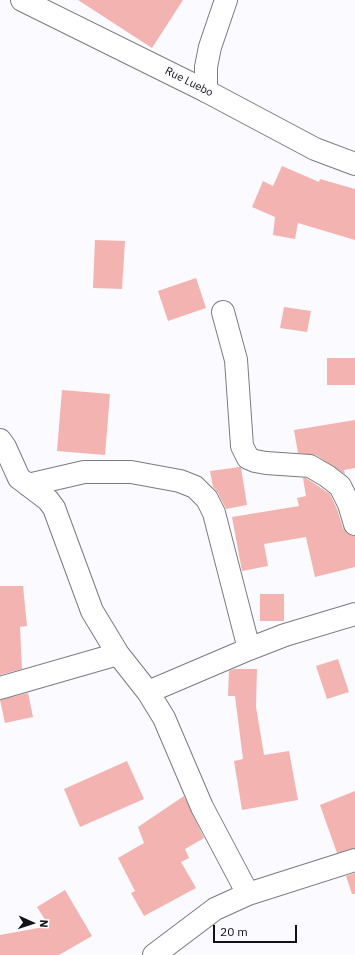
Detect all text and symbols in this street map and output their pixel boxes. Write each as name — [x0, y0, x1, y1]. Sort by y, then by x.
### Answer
street label: Rue Luebo — [163, 64, 215, 100]
north arrow — [12, 903, 52, 943]
scale bar — [215, 917, 299, 943]
text: N — [37, 919, 51, 928]
text: 20 m — [220, 924, 248, 939]

